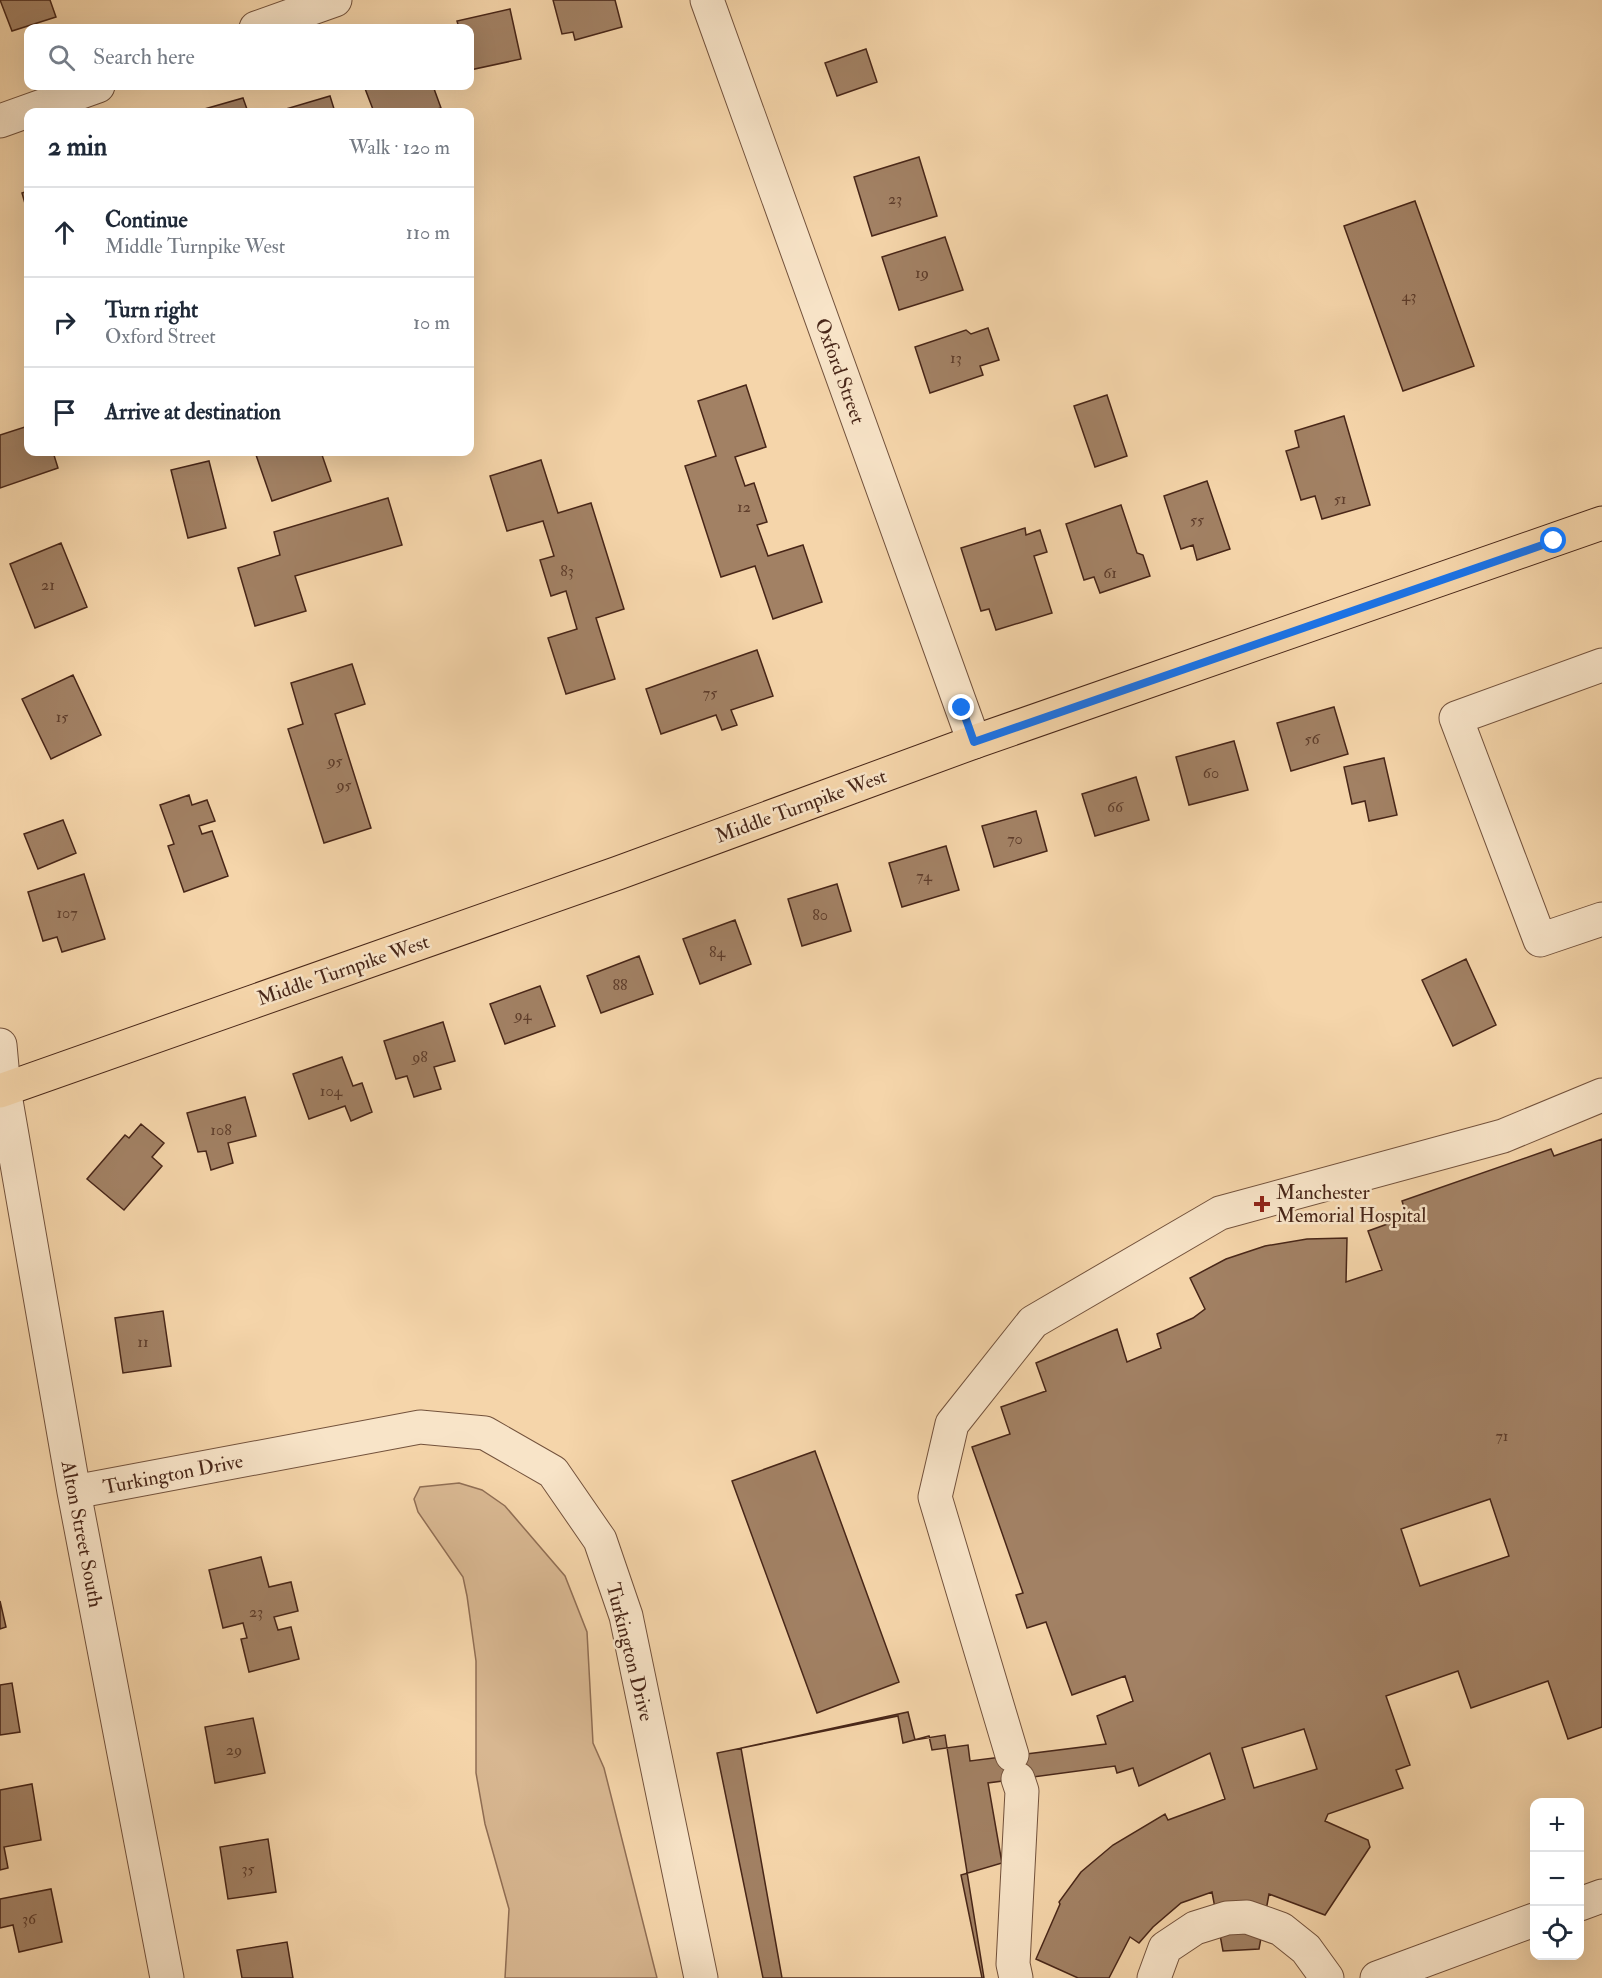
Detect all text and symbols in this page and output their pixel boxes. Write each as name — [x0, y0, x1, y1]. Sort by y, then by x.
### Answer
search box — [24, 24, 474, 90]
icon: search — [45, 41, 78, 74]
text: Search here — [93, 43, 195, 71]
text: 2 min — [48, 131, 107, 163]
text: Walk · 120 m — [349, 135, 450, 160]
house number: 23 — [888, 189, 902, 209]
text: Continue — [105, 206, 188, 234]
icon: ahead — [48, 216, 81, 249]
text: 110 m — [406, 220, 450, 245]
text: Middle Turnpike West — [105, 234, 285, 259]
house number: 19 — [915, 263, 929, 283]
house number: 43 — [1402, 286, 1416, 306]
text: Turn right — [105, 296, 198, 324]
icon: right — [48, 306, 81, 339]
text: 10 m — [413, 310, 450, 335]
street label: Oxford Street — [809, 315, 871, 428]
text: Oxford Street — [105, 324, 216, 349]
house number: 13 — [950, 348, 962, 368]
icon: arrive — [48, 396, 81, 429]
text: Arrive at destination — [105, 398, 281, 426]
house number: 51 — [1334, 489, 1346, 509]
house number: 12 — [737, 497, 751, 517]
house number: 55 — [1190, 510, 1204, 530]
route start — [1540, 527, 1566, 553]
house number: 83 — [560, 561, 574, 581]
house number: 61 — [1103, 563, 1117, 583]
house number: 21 — [41, 575, 55, 595]
house number: 75 — [703, 683, 717, 703]
route end — [948, 694, 974, 720]
house number: 15 — [56, 707, 68, 727]
house number: 56 — [1304, 729, 1320, 749]
house number: 95 — [326, 751, 343, 771]
street label: Middle Turnpike West — [712, 763, 891, 849]
house number: 60 — [1203, 763, 1219, 783]
house number: 95 — [335, 775, 352, 795]
house number: 66 — [1107, 797, 1124, 817]
house number: 70 — [1007, 829, 1023, 849]
house number: 74 — [916, 866, 933, 886]
house number: 107 — [56, 903, 78, 923]
house number: 80 — [812, 905, 828, 925]
street label: Middle Turnpike West — [254, 929, 433, 1012]
house number: 84 — [709, 942, 726, 962]
house number: 88 — [612, 975, 628, 995]
house number: 94 — [514, 1005, 533, 1025]
house number: 98 — [411, 1047, 428, 1067]
house number: 104 — [320, 1081, 344, 1101]
house number: 108 — [210, 1120, 232, 1140]
place label: Manchester Memorial Hospital — [1276, 1180, 1426, 1229]
marker: Manchester Memorial Hospital — [1253, 1195, 1271, 1213]
house number: 11 — [137, 1332, 149, 1352]
house number: 71 — [1495, 1426, 1509, 1446]
street label: Turkington Drive — [101, 1448, 245, 1500]
street label: Alton Street South — [55, 1458, 109, 1610]
street label: Turkington Drive — [601, 1580, 659, 1724]
house number: 23 — [249, 1602, 263, 1622]
house number: 29 — [226, 1740, 242, 1760]
map controls — [1530, 1798, 1584, 1960]
button: + — [1530, 1798, 1584, 1852]
button: − — [1530, 1852, 1584, 1906]
house number: 35 — [241, 1859, 255, 1879]
button: locate — [1530, 1906, 1584, 1960]
house number: 36 — [22, 1909, 37, 1929]

